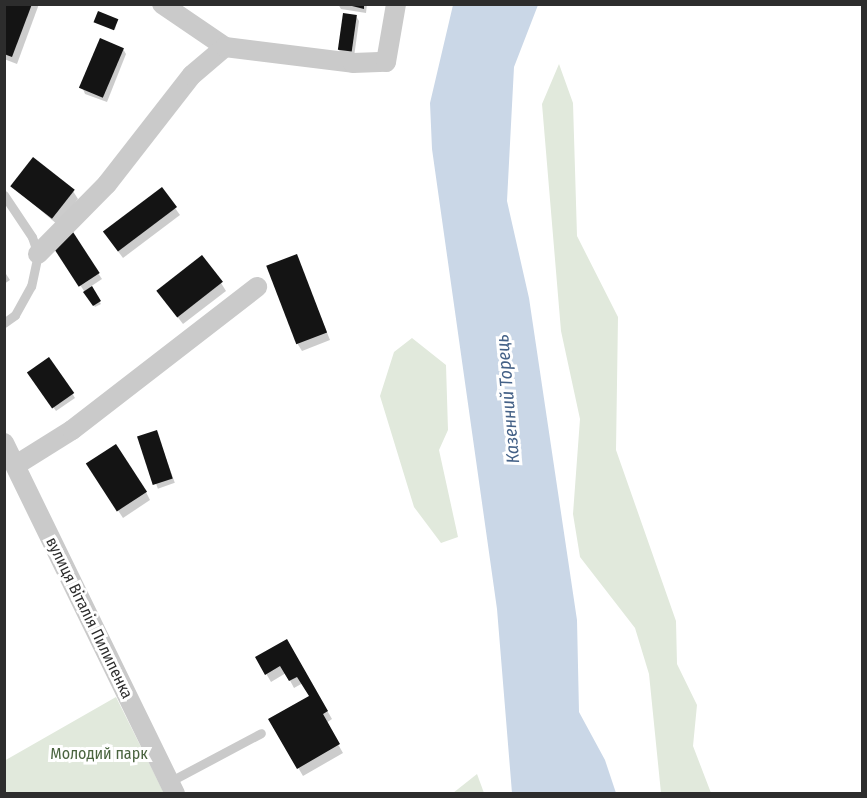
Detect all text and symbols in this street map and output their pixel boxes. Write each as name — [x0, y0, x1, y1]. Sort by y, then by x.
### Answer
water label: Казенний Торець — [492, 333, 524, 465]
street label: вулиця Віталія Пилипенка — [42, 534, 136, 702]
park label: Молодий парк — [50, 744, 148, 764]

